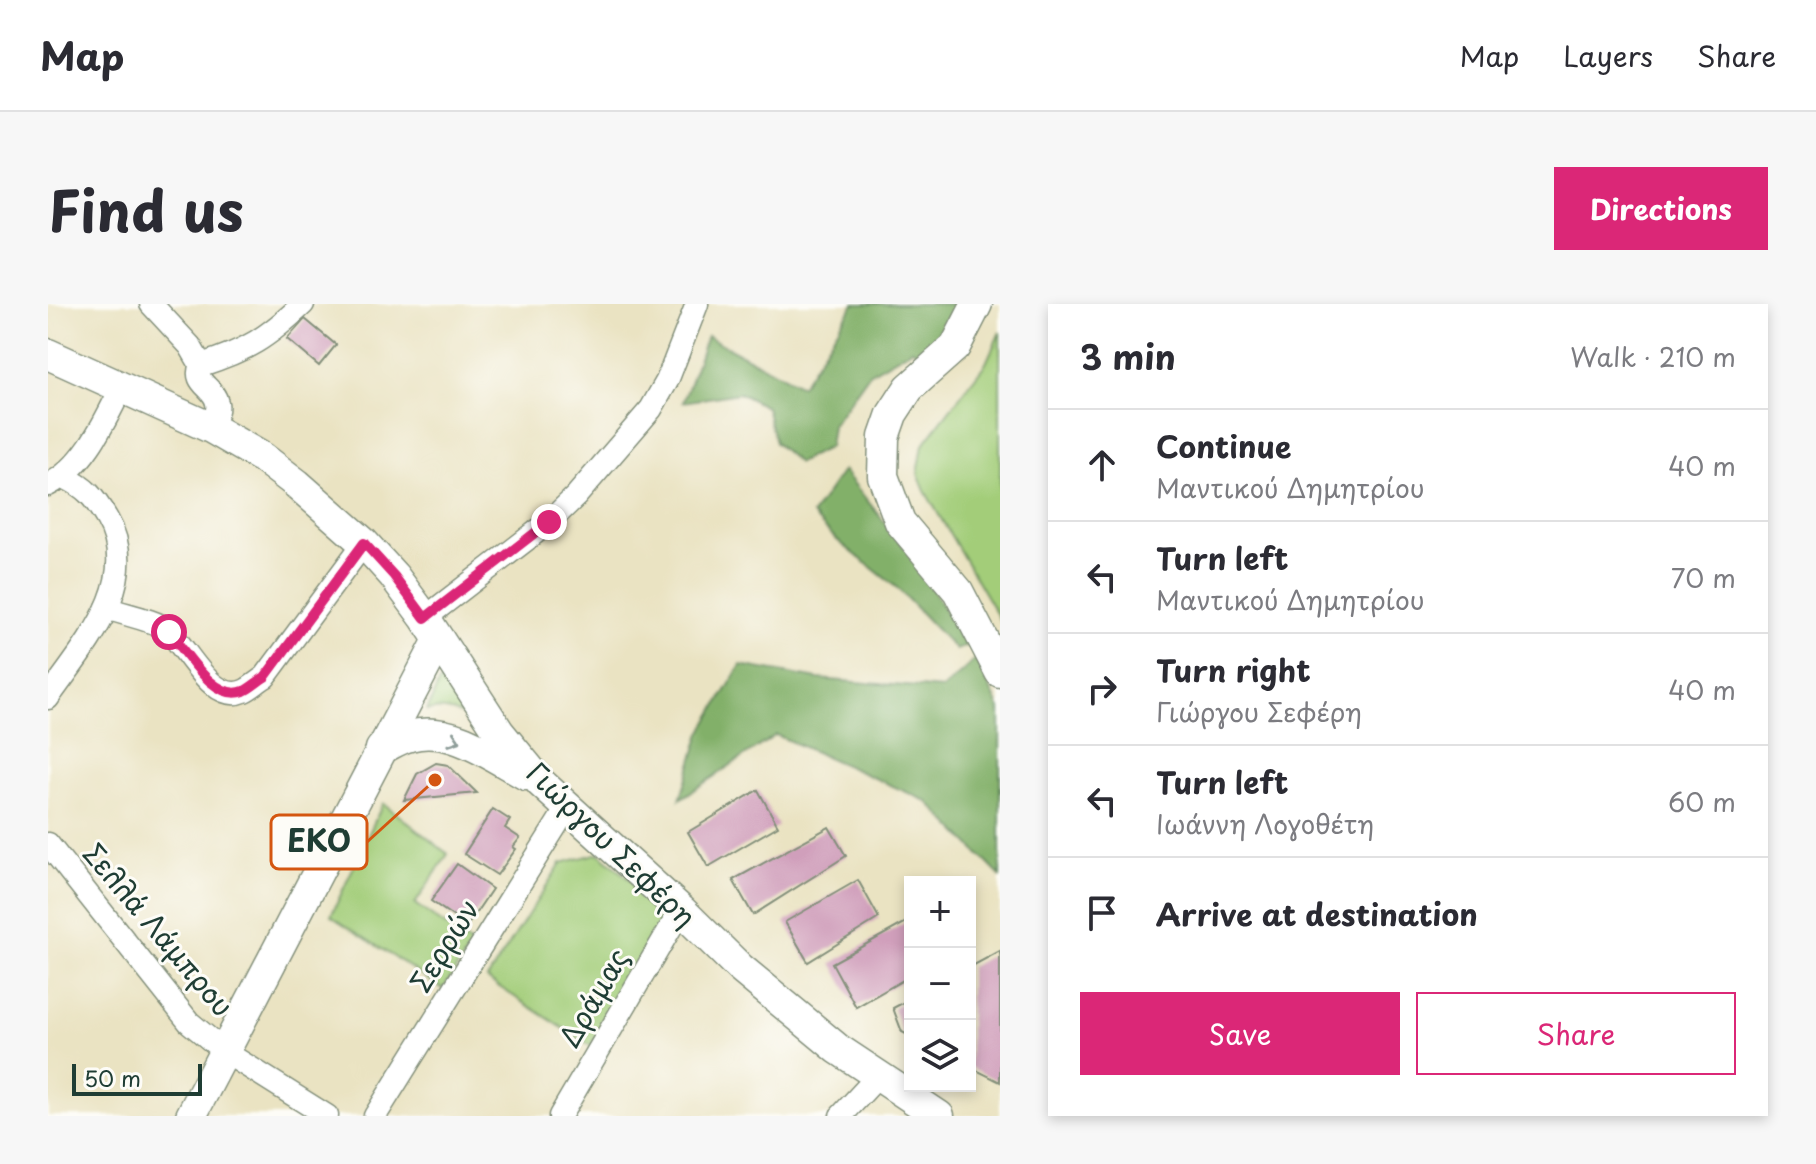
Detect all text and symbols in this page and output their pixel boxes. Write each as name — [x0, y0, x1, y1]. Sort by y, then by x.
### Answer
text: Map — [40, 27, 124, 84]
text: Map — [1459, 34, 1519, 77]
text: Layers — [1563, 34, 1653, 77]
text: Share — [1697, 34, 1776, 77]
text: Find us — [48, 166, 244, 251]
button: Directions — [1554, 167, 1768, 250]
text: 3 min — [1080, 330, 1176, 382]
text: Walk · 210 m — [1570, 337, 1736, 376]
text: Continue — [1156, 423, 1291, 468]
icon: ahead — [1080, 443, 1124, 487]
text: 40 m — [1668, 446, 1736, 485]
text: Μαντικού Δημητρίου — [1156, 468, 1425, 507]
route end — [531, 504, 567, 540]
text: Turn left — [1156, 535, 1288, 580]
icon: left — [1080, 555, 1124, 599]
text: 70 m — [1671, 558, 1736, 597]
text: Μαντικού Δημητρίου — [1156, 580, 1425, 619]
route start — [151, 614, 187, 650]
text: Turn right — [1156, 647, 1311, 692]
icon: right — [1080, 667, 1124, 711]
text: 40 m — [1668, 670, 1736, 709]
text: Γιώργου Σεφέρη — [1156, 692, 1362, 731]
one-way arrow — [447, 730, 461, 746]
street label: Γιώργου Σεφέρη — [517, 751, 707, 936]
text: Turn left — [1156, 759, 1288, 804]
icon: left — [1080, 779, 1124, 823]
text: 60 m — [1668, 782, 1736, 821]
text: Ιωάννη Λογοθέτη — [1156, 804, 1374, 843]
callout: EKO — [271, 815, 367, 869]
text: EKO — [287, 817, 351, 862]
street label: Σελλά Λάμπρου — [74, 833, 245, 1025]
map controls — [904, 876, 976, 1092]
button: + — [904, 876, 976, 948]
street label: Σερρών — [398, 890, 489, 1000]
icon: arrive — [1080, 891, 1124, 935]
text: Arrive at destination — [1156, 891, 1478, 936]
street label: Δράμας — [547, 940, 638, 1055]
button: − — [904, 948, 976, 1020]
button: Save — [1080, 992, 1400, 1075]
button: Share — [1416, 992, 1736, 1075]
button: layers — [904, 1020, 976, 1092]
scale bar — [72, 1060, 202, 1096]
text: 50 m — [84, 1061, 141, 1094]

